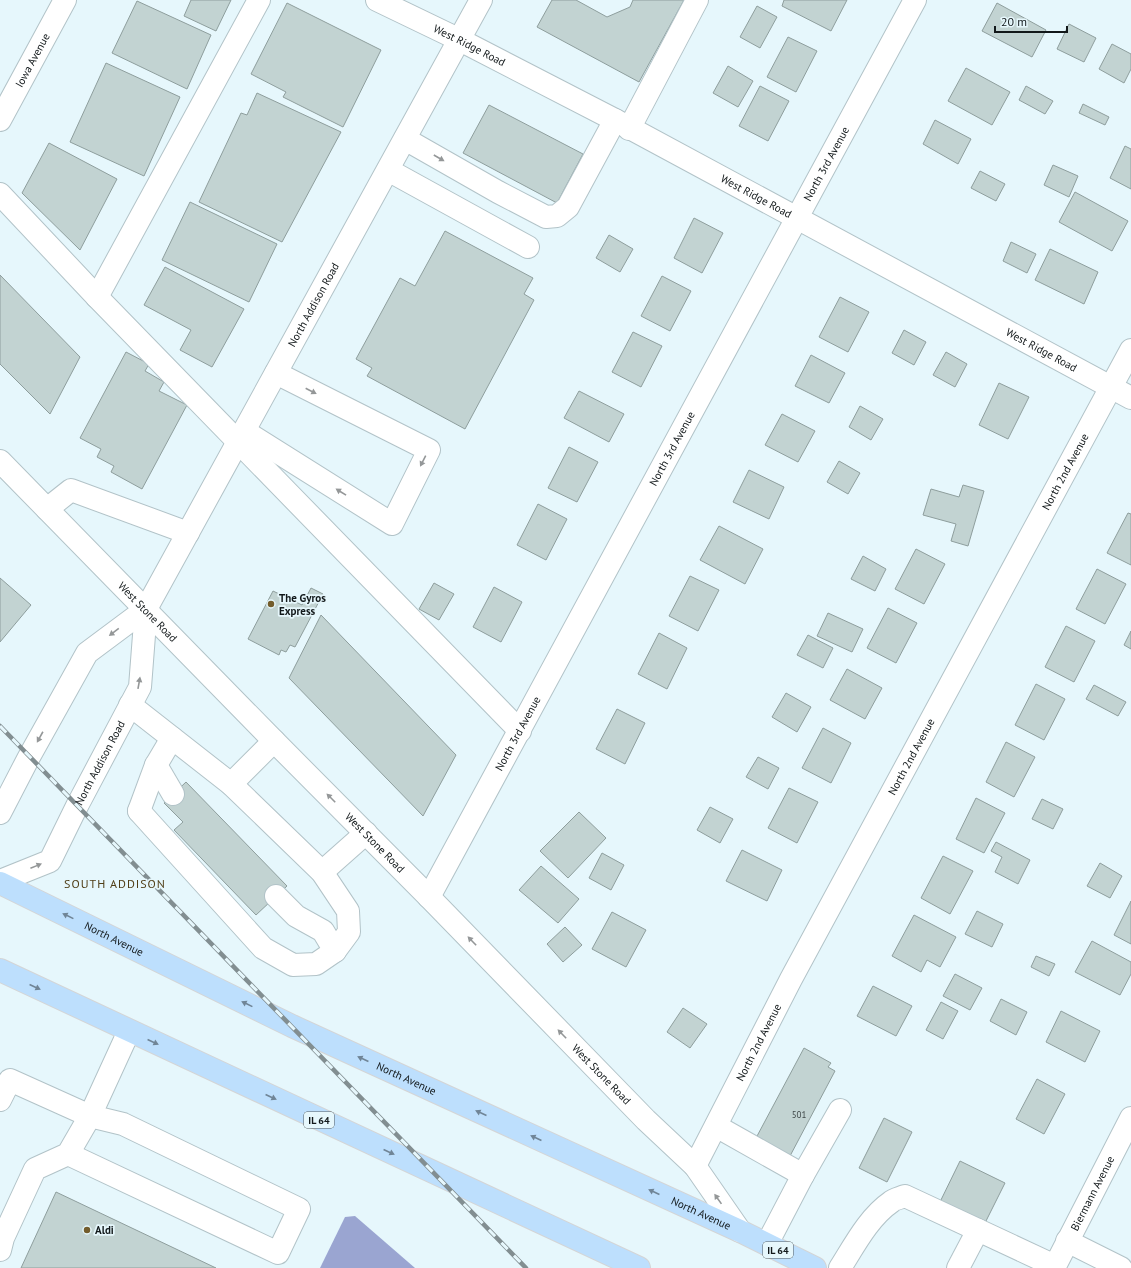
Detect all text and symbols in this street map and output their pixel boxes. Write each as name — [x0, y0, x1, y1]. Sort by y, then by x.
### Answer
scale bar — [995, 8, 1067, 34]
text: 20 m — [1001, 14, 1027, 29]
street label: West Ridge Road — [431, 21, 508, 69]
street label: Iowa Avenue — [12, 30, 53, 90]
street label: North 3rd Avenue — [800, 124, 852, 203]
one-way arrow — [433, 155, 445, 162]
street label: West Ridge Road — [718, 171, 794, 221]
street label: North Addison Road — [285, 260, 342, 349]
street label: West Ridge Road — [1003, 325, 1080, 375]
one-way arrow — [305, 388, 316, 394]
street label: North 3rd Avenue — [646, 409, 698, 488]
street label: North 2nd Avenue — [1039, 430, 1092, 512]
one-way arrow — [420, 455, 426, 467]
one-way arrow — [336, 488, 346, 496]
street label: West Stone Road — [115, 579, 180, 645]
place label: The Gyros Express — [279, 591, 326, 618]
marker: The Gyros Express — [266, 599, 276, 609]
one-way arrow — [109, 628, 120, 637]
one-way arrow — [137, 677, 143, 689]
street label: North 3rd Avenue — [492, 693, 544, 773]
street label: North 2nd Avenue — [885, 716, 938, 797]
street label: North Addison Road — [72, 718, 128, 808]
one-way arrow — [37, 731, 44, 743]
one-way arrow — [326, 793, 336, 803]
street label: West Stone Road — [342, 810, 408, 876]
one-way arrow — [31, 863, 43, 869]
district label: SOUTH ADDISON — [64, 876, 166, 891]
one-way arrow — [62, 913, 73, 919]
street label: North Avenue — [82, 918, 146, 959]
one-way arrow — [467, 936, 476, 946]
one-way arrow — [30, 984, 41, 990]
one-way arrow — [242, 1001, 253, 1007]
street label: North 2nd Avenue — [733, 1001, 784, 1083]
one-way arrow — [557, 1029, 567, 1039]
one-way arrow — [147, 1039, 159, 1045]
street label: West Stone Road — [569, 1041, 634, 1107]
one-way arrow — [357, 1056, 368, 1062]
street label: North Avenue — [374, 1059, 439, 1098]
one-way arrow — [265, 1094, 277, 1100]
house number: 501 — [792, 1109, 806, 1120]
one-way arrow — [475, 1110, 486, 1116]
road number: IL 64 — [304, 1112, 334, 1128]
one-way arrow — [530, 1135, 541, 1141]
one-way arrow — [383, 1149, 394, 1155]
street label: Biermann Avenue — [1067, 1153, 1118, 1233]
one-way arrow — [648, 1189, 660, 1195]
street label: North Avenue — [669, 1193, 734, 1233]
one-way arrow — [714, 1194, 722, 1205]
place label: Aldi — [95, 1223, 114, 1237]
marker: Aldi — [82, 1225, 92, 1235]
road number: IL 64 — [763, 1242, 793, 1258]

